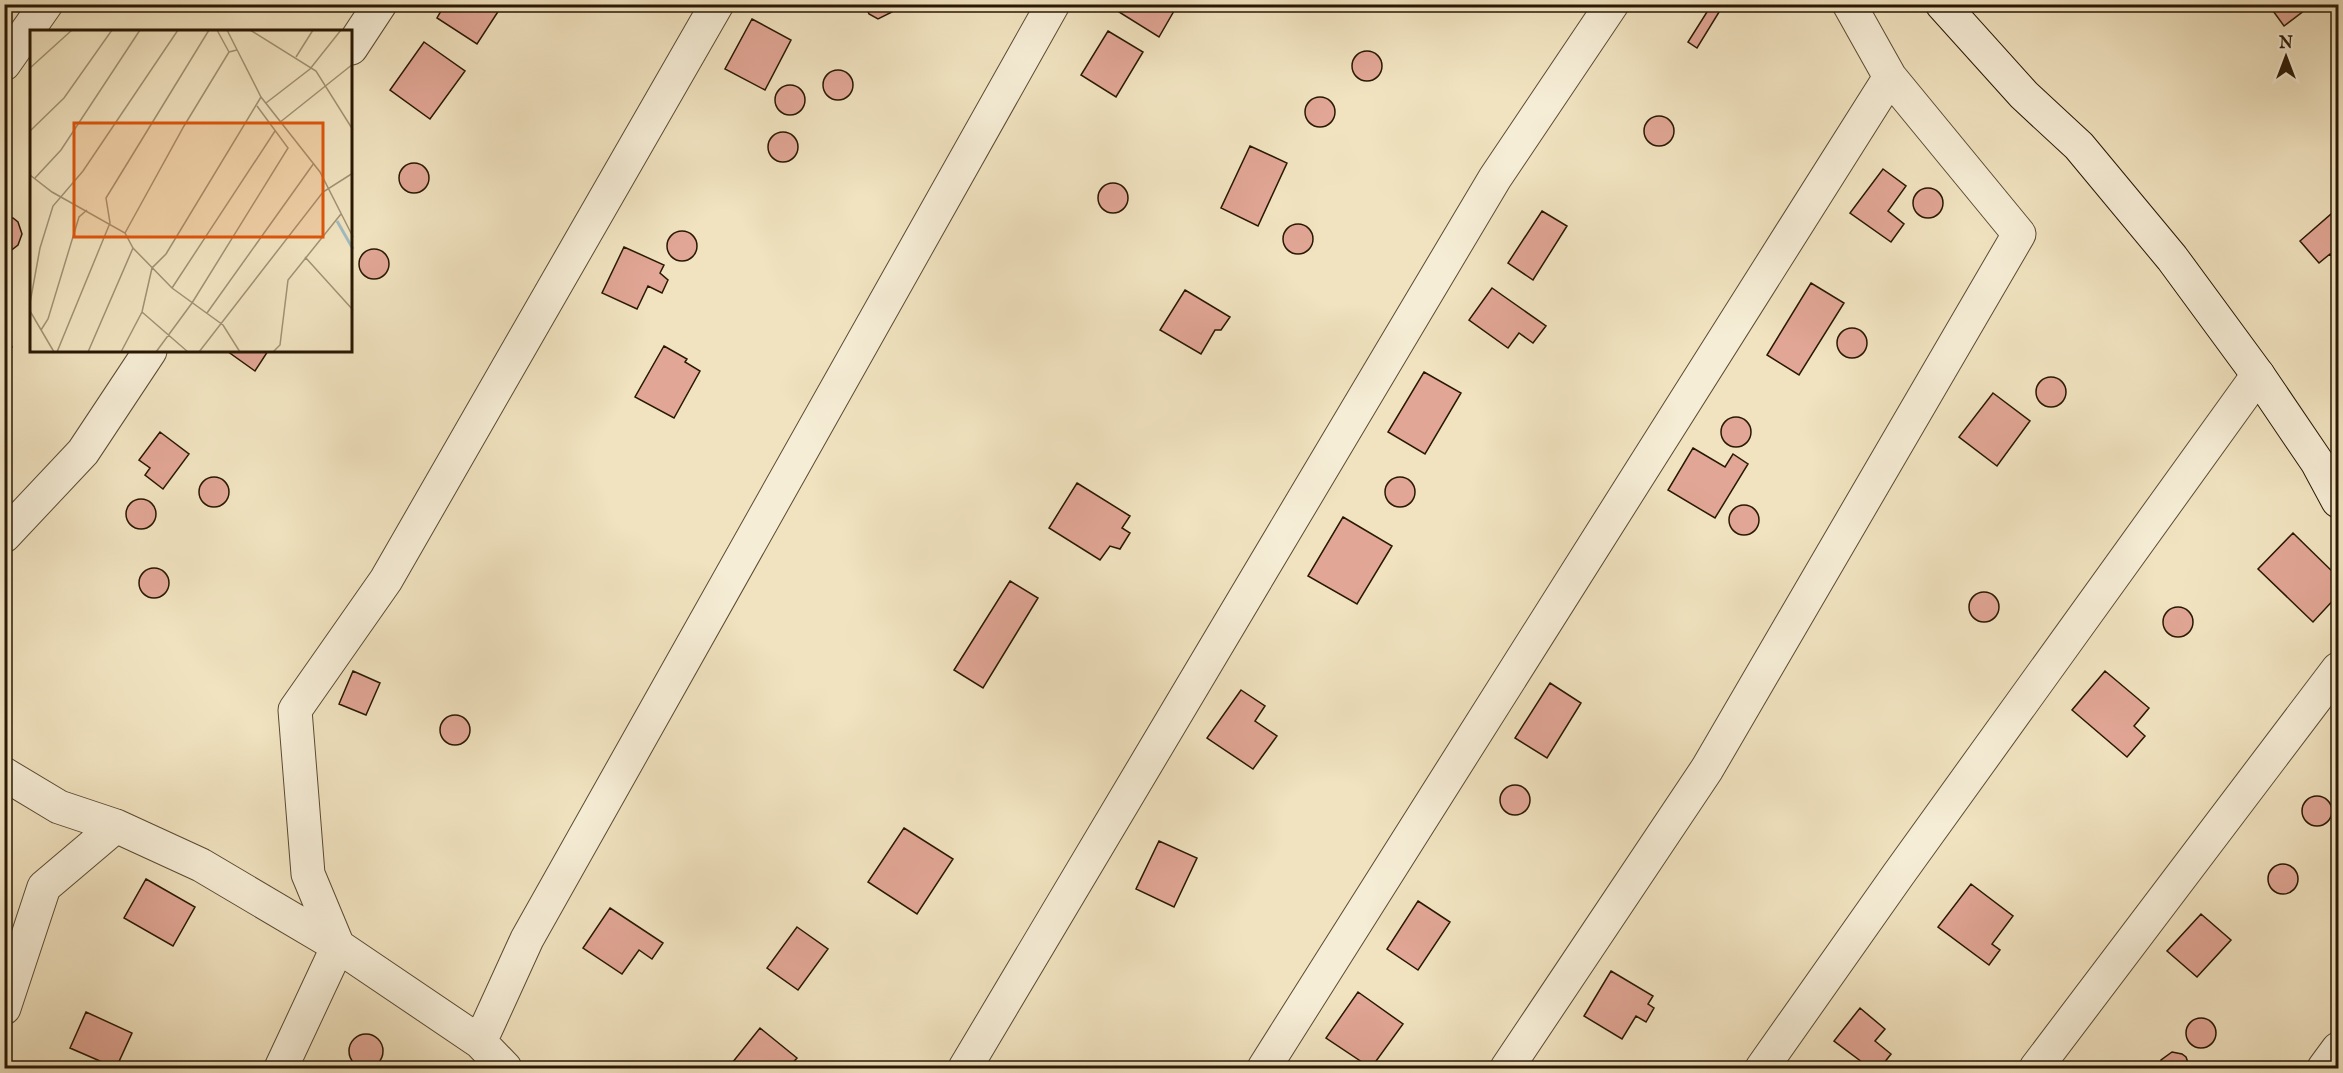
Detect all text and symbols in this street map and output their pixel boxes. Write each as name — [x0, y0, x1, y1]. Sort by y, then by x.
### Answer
north arrow — [2256, 27, 2316, 87]
inset map — [30, 30, 352, 352]
text: N — [2278, 34, 2293, 54]

